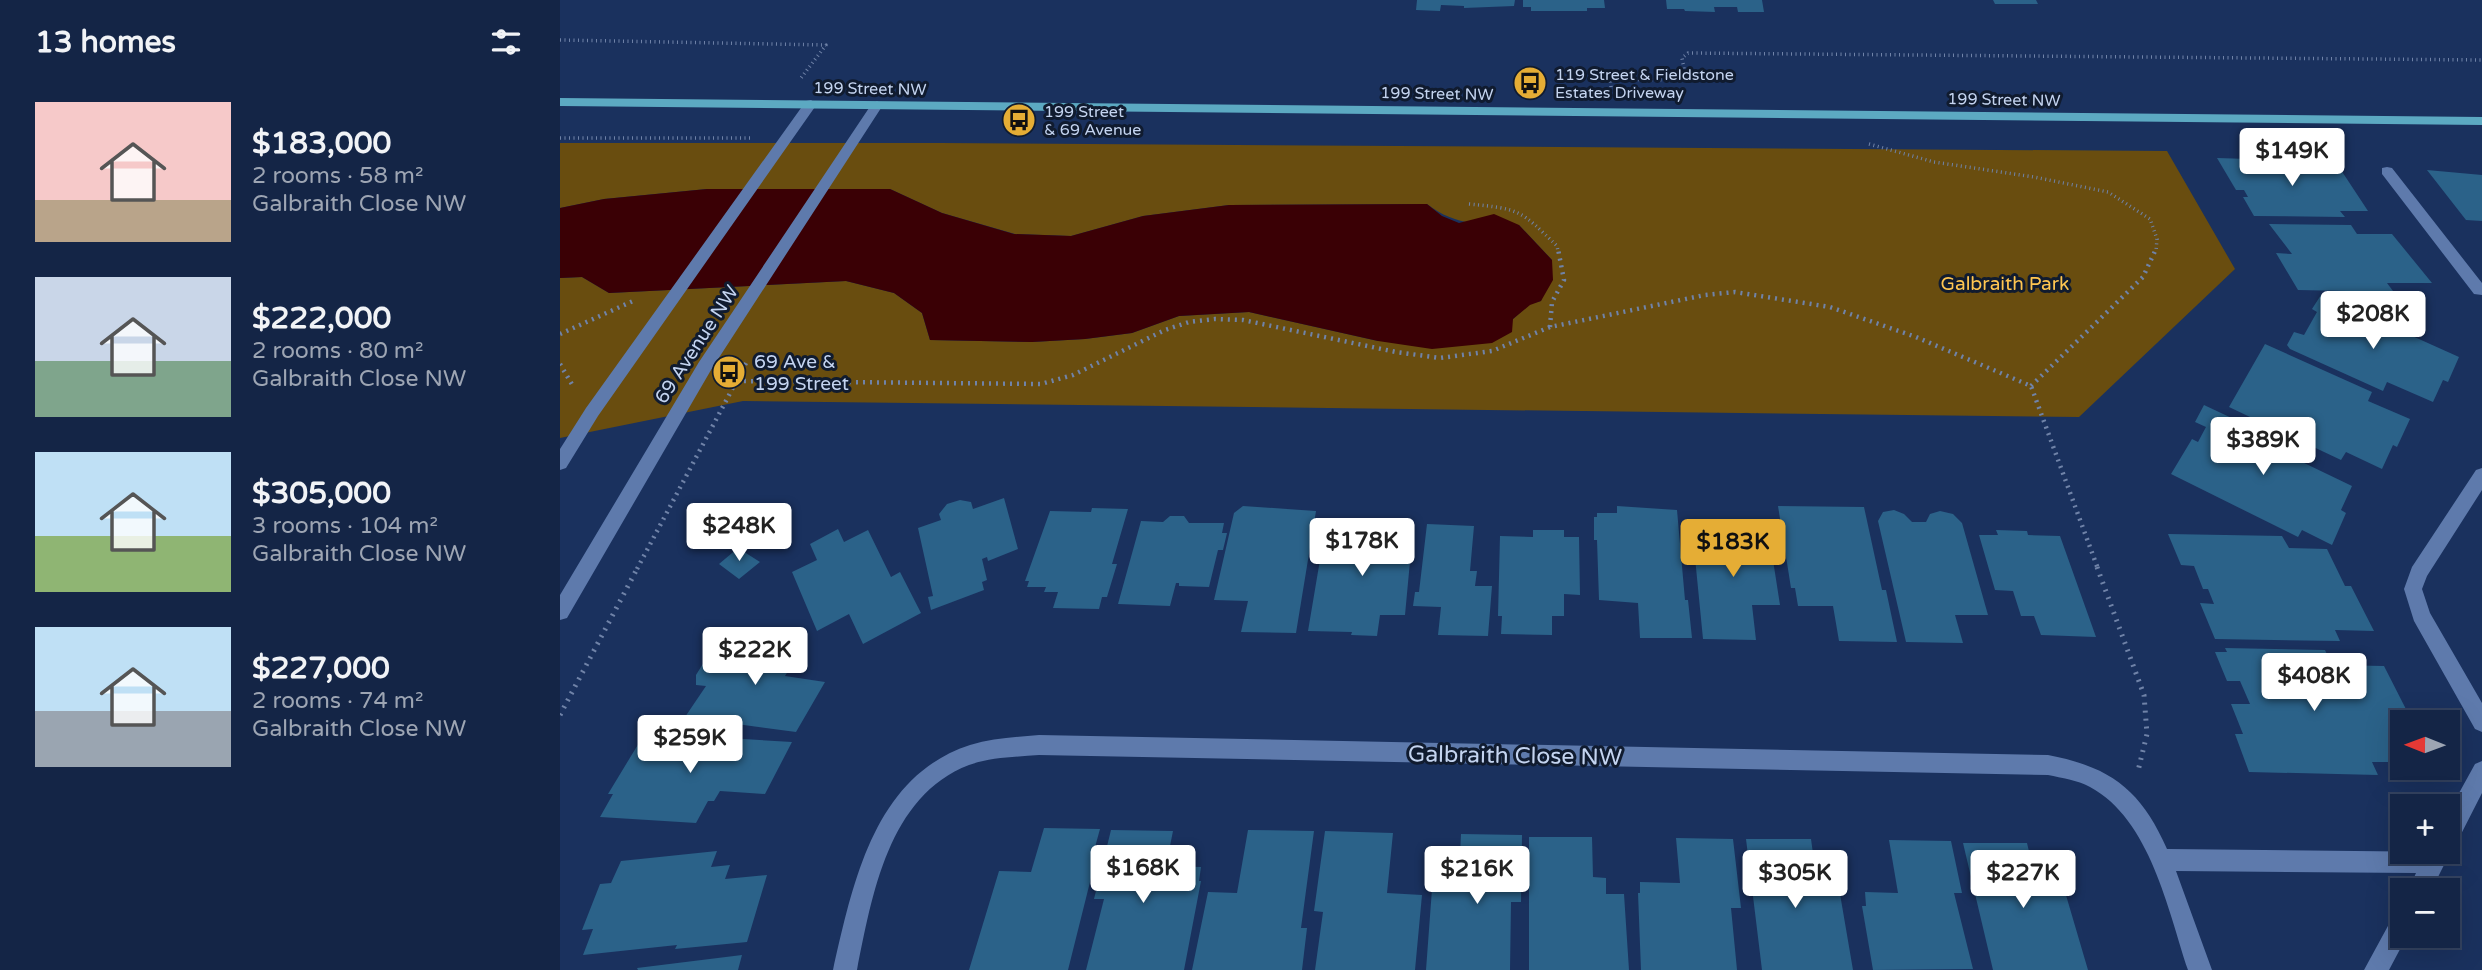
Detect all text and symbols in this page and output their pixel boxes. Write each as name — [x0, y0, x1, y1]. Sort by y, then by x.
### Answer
icon: filters — [487, 23, 525, 61]
text: 13 homes — [35, 24, 176, 61]
bus stop icon: 119 Street & Fieldstone Estates Driveway — [1511, 64, 1549, 102]
place label: 119 Street & Fieldstone Estates Driveway — [1555, 65, 1734, 103]
street label: 199 Street NW — [813, 78, 927, 100]
street label: 199 Street NW — [1380, 83, 1494, 105]
street label: 199 Street NW — [1947, 89, 2061, 111]
bus stop icon: 199 Street & 69 Avenue — [1000, 101, 1038, 139]
place label: 199 Street & 69 Avenue — [1044, 102, 1141, 140]
text: $183,000 — [252, 125, 391, 162]
pin: $149K — [2243, 128, 2341, 188]
icon: home — [91, 130, 175, 214]
text: $149K — [2256, 137, 2328, 165]
text: 2 rooms · 58 m² — [252, 162, 423, 190]
text: Galbraith Close NW — [252, 190, 466, 218]
park label: Galbraith Park — [1941, 273, 2069, 295]
street label: 69 Avenue NW — [651, 281, 743, 408]
pin: $208K — [2324, 292, 2422, 351]
text: $222,000 — [252, 300, 391, 337]
text: $208K — [2337, 300, 2409, 328]
icon: home — [91, 305, 175, 389]
text: 2 rooms · 80 m² — [252, 337, 423, 365]
place label: 69 Ave & 199 Street — [754, 351, 849, 395]
bus stop icon: 69 Ave & 199 Street — [710, 353, 748, 391]
text: Galbraith Close NW — [252, 365, 466, 393]
pin: $389K — [2214, 418, 2312, 477]
text: $389K — [2227, 426, 2299, 454]
text: $305,000 — [252, 475, 391, 512]
icon: home — [91, 480, 175, 564]
pin: $248K — [690, 504, 788, 563]
text: 3 rooms · 104 m² — [252, 512, 438, 540]
text: $248K — [703, 512, 775, 540]
pin: $178K — [1313, 518, 1411, 578]
pin: $183K — [1684, 520, 1782, 579]
text: $178K — [1326, 527, 1398, 555]
text: $183K — [1697, 528, 1769, 556]
text: Galbraith Close NW — [252, 540, 466, 568]
pin: $222K — [706, 628, 804, 687]
text: $222K — [719, 636, 791, 664]
text: $227,000 — [252, 650, 390, 687]
pin: $408K — [2265, 654, 2363, 713]
icon: home — [91, 655, 175, 739]
text: $408K — [2278, 662, 2350, 690]
text: 2 rooms · 74 m² — [252, 687, 423, 715]
north arrow — [2390, 710, 2460, 780]
map controls — [2390, 710, 2460, 948]
text: Galbraith Close NW — [252, 715, 466, 743]
pin: $259K — [641, 716, 739, 775]
text: $259K — [654, 724, 726, 752]
street label: Galbraith Close NW — [1408, 740, 1622, 772]
button: + — [2390, 794, 2460, 864]
pin: $168K — [1094, 846, 1192, 905]
pin: $216K — [1428, 846, 1526, 906]
pin: $305K — [1746, 850, 1844, 910]
pin: $227K — [1974, 850, 2072, 910]
text: $168K — [1107, 854, 1179, 882]
text: $216K — [1441, 855, 1513, 883]
text: $305K — [1759, 859, 1831, 887]
text: $227K — [1987, 859, 2059, 887]
button: − — [2390, 878, 2460, 948]

